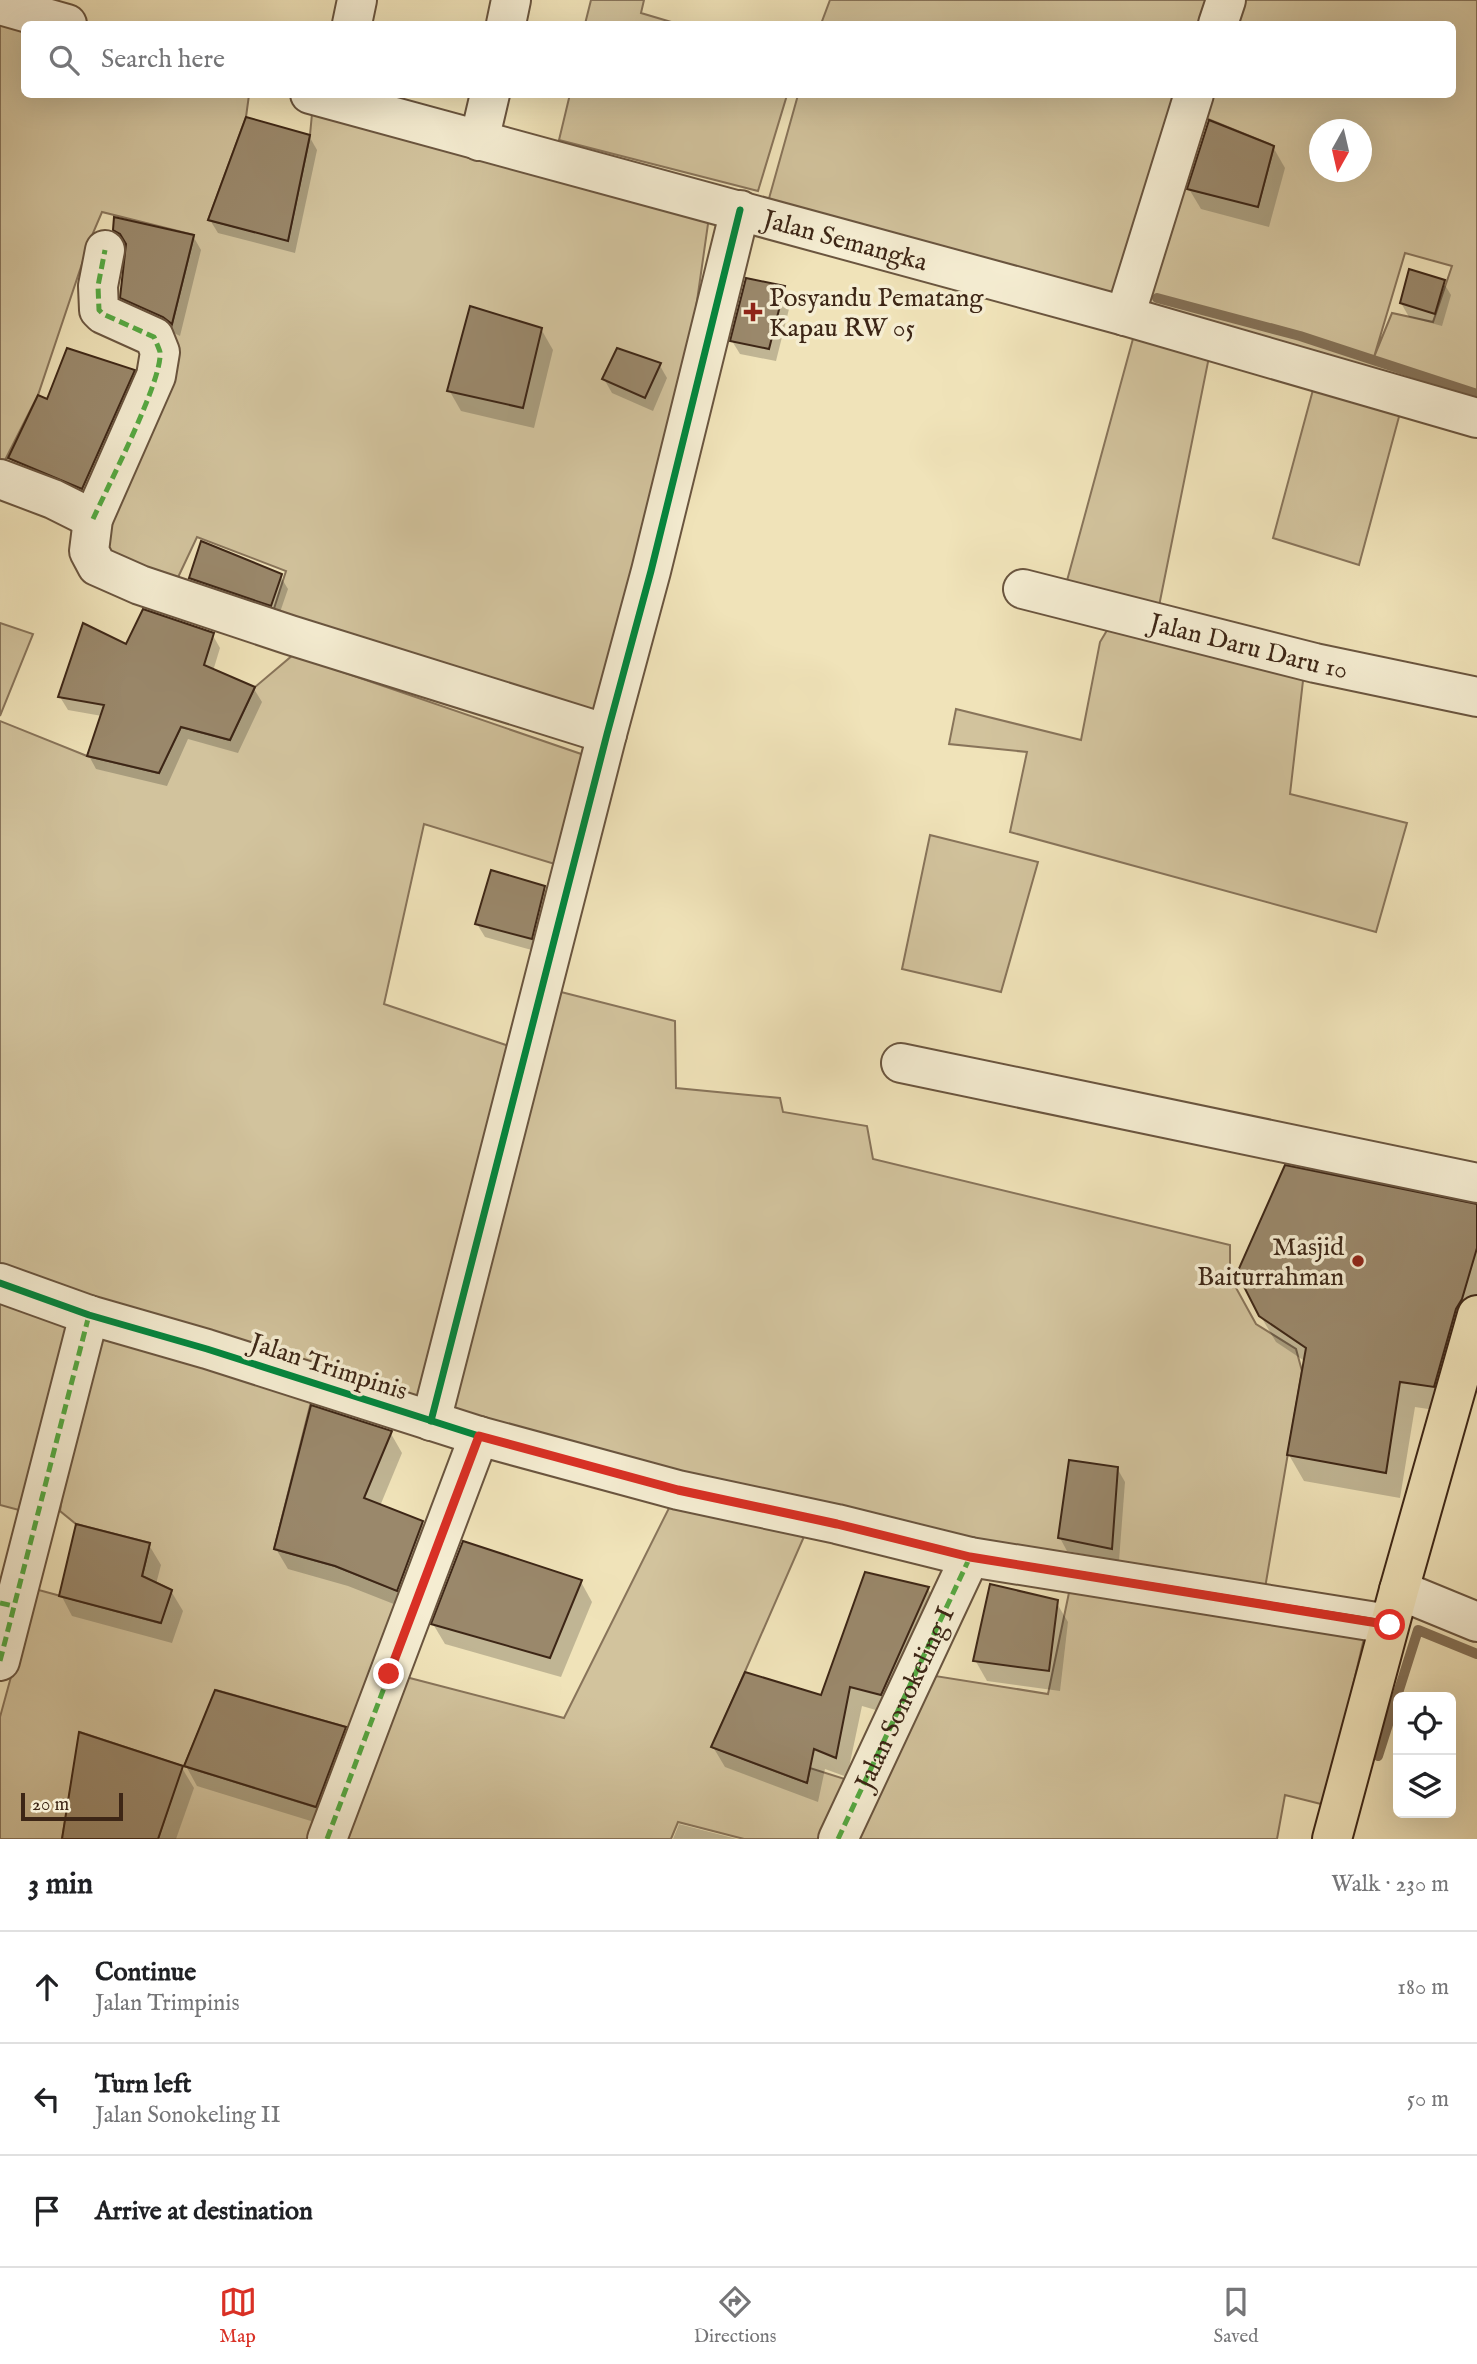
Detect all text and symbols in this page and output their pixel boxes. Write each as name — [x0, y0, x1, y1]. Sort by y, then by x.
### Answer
search box — [21, 21, 1456, 98]
icon: search — [45, 41, 83, 79]
text: Search here — [101, 43, 225, 76]
north arrow — [1309, 119, 1372, 182]
street label: Jalan Semangka — [756, 202, 932, 280]
place label: Posyandu Pematang Kapau RW 05 — [769, 282, 984, 345]
marker: Posyandu Pematang Kapau RW 05 — [743, 302, 763, 322]
street label: Jalan Daru Daru 10 — [1143, 606, 1351, 687]
place label: Masjid Baiturrahman — [1197, 1231, 1344, 1294]
marker: Masjid Baiturrahman — [1350, 1253, 1366, 1269]
street label: Jalan Trimpinis — [243, 1326, 411, 1408]
street label: Jalan Sonokeling I — [847, 1601, 963, 1798]
route start — [1374, 1609, 1405, 1640]
route end — [373, 1658, 404, 1689]
map controls — [1393, 1692, 1456, 1818]
button: locate — [1393, 1692, 1456, 1755]
button: layers — [1393, 1755, 1456, 1818]
scale bar — [21, 1790, 122, 1822]
text: 20 m — [32, 1793, 69, 1817]
text: 3 min — [28, 1866, 93, 1904]
text: Walk · 230 m — [1331, 1870, 1449, 1899]
text: Continue — [95, 1956, 196, 1989]
icon: ahead — [28, 1968, 66, 2006]
text: 180 m — [1397, 1973, 1449, 2002]
text: Jalan Trimpinis — [95, 1989, 240, 2018]
text: Turn left — [95, 2068, 192, 2101]
icon: left — [28, 2080, 66, 2118]
text: 50 m — [1407, 2085, 1449, 2114]
text: Jalan Sonokeling II — [95, 2101, 281, 2130]
icon: arrive — [28, 2192, 66, 2230]
text: Arrive at destination — [95, 2195, 313, 2228]
tab: Map — [219, 2283, 257, 2349]
tab: Directions — [694, 2283, 776, 2349]
tab: Saved — [1213, 2283, 1258, 2349]

